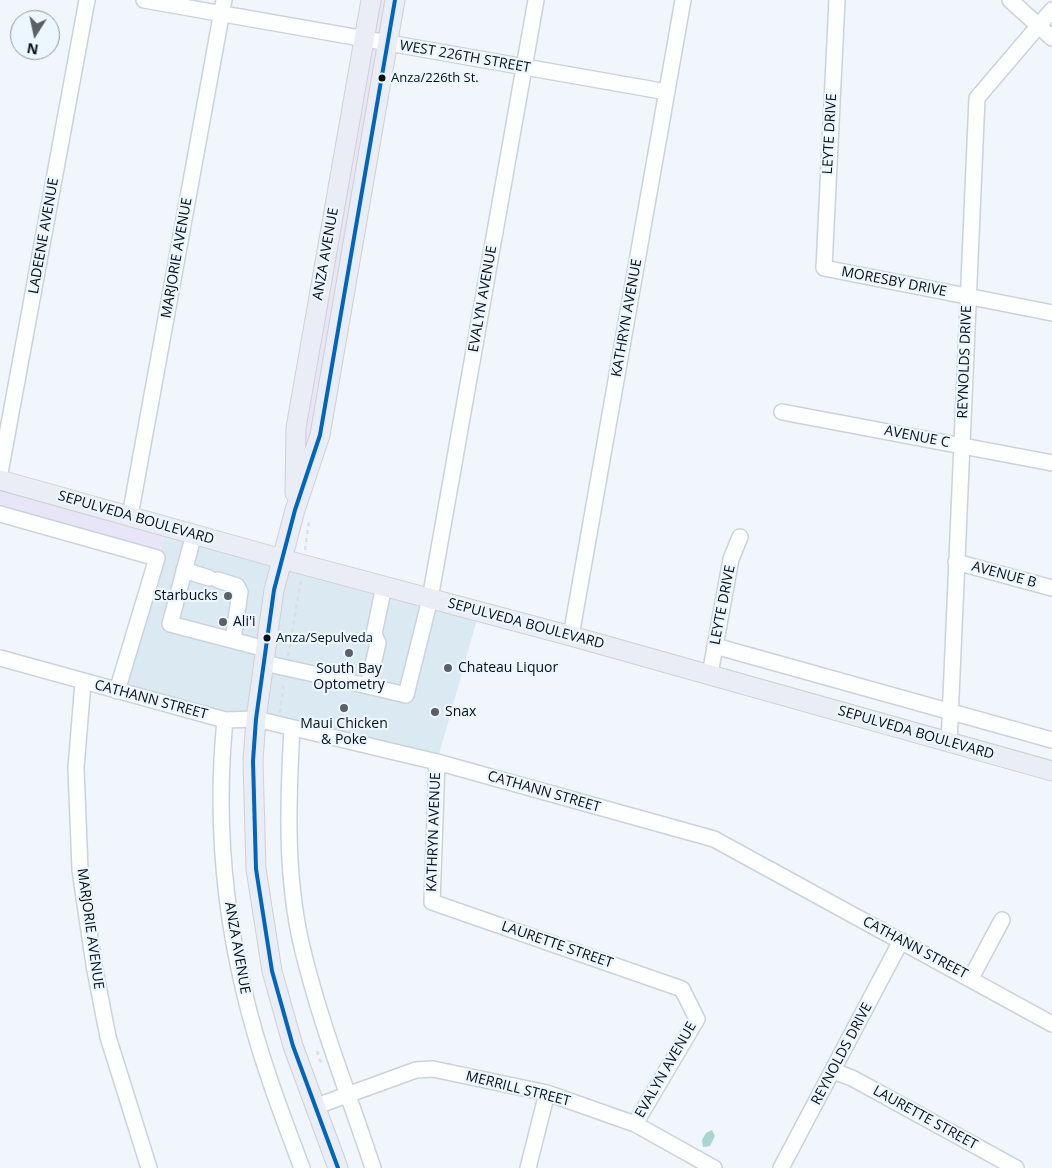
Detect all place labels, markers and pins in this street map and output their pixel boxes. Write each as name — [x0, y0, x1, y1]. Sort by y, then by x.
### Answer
place label: Anza/226th St. — [391, 70, 479, 86]
marker: Anza/226th St. — [377, 73, 387, 83]
place label: Starbucks — [154, 588, 218, 604]
marker: Starbucks — [222, 590, 234, 602]
place label: Ali'i — [233, 614, 256, 630]
marker: Ali'i — [217, 616, 229, 628]
place label: Anza/Sepulveda — [276, 630, 373, 646]
marker: Anza/Sepulveda — [262, 633, 272, 643]
marker: South Bay Optometry — [343, 647, 355, 659]
place label: Chateau Liquor — [458, 660, 558, 676]
place label: South Bay Optometry — [313, 661, 385, 694]
marker: Chateau Liquor — [442, 662, 454, 674]
marker: Maui Chicken & Poke — [338, 702, 350, 714]
place label: Snax — [445, 704, 476, 720]
marker: Snax — [429, 706, 441, 718]
place label: Maui Chicken & Poke — [300, 716, 388, 749]

